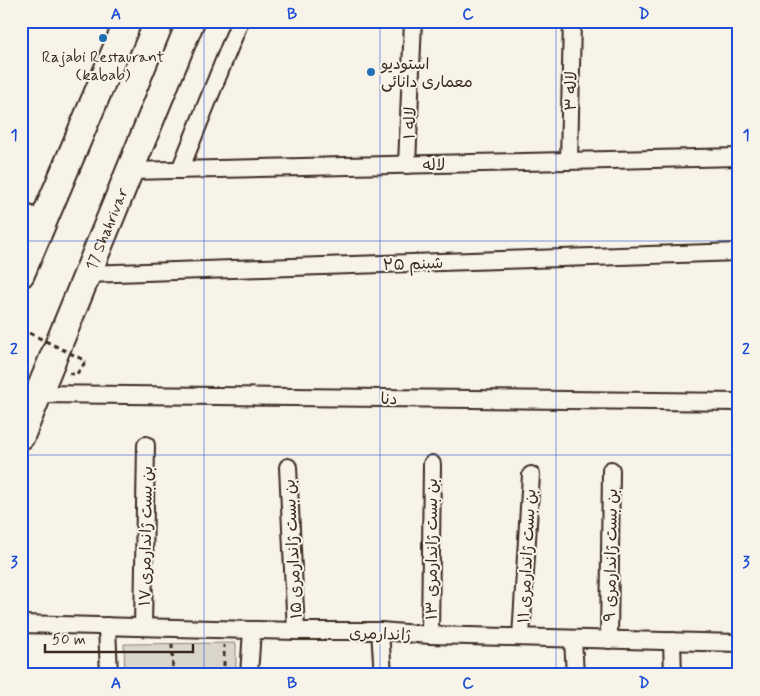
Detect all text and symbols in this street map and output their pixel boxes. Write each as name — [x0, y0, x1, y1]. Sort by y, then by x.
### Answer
text: A — [111, 4, 121, 25]
text: B — [287, 4, 297, 25]
text: C — [462, 4, 474, 25]
text: D — [638, 4, 650, 25]
marker: Rajabi Restaurant (kabab) — [97, 32, 109, 44]
place label: Rajabi Restaurant (kabab) — [42, 47, 165, 86]
place label: استودیو معماری دانائی — [380, 54, 473, 93]
marker: استودیو معماری دانائی — [365, 66, 377, 78]
street label: لاله ۳ — [561, 71, 582, 111]
street label: لاله ۱ — [399, 106, 422, 140]
text: 1 — [10, 125, 18, 146]
text: 1 — [742, 125, 750, 146]
street label: لاله — [423, 155, 445, 176]
street label: 17 Shahrivar — [81, 185, 134, 274]
street label: شبنم ۲۵ — [382, 253, 444, 277]
text: 2 — [10, 339, 18, 360]
text: 2 — [742, 339, 750, 360]
street label: دنا — [380, 389, 398, 410]
street label: بن بست ژاندارمری ۱۷ — [135, 466, 158, 606]
street label: بن بست ژاندارمری ۱۵ — [279, 478, 308, 619]
street label: بن بست ژاندارمری ۱۳ — [422, 478, 443, 620]
street label: بن بست ژاندارمری ۱۱ — [513, 488, 542, 624]
street label: بن بست ژاندارمری ۹ — [600, 488, 623, 622]
text: 3 — [10, 552, 18, 573]
text: 3 — [742, 552, 750, 573]
scale bar — [45, 621, 192, 653]
street label: ژاندارمری — [349, 623, 411, 646]
text: 50 m — [52, 630, 86, 650]
text: A — [111, 673, 121, 694]
text: B — [287, 673, 297, 694]
text: C — [462, 673, 474, 694]
text: D — [638, 673, 650, 694]

